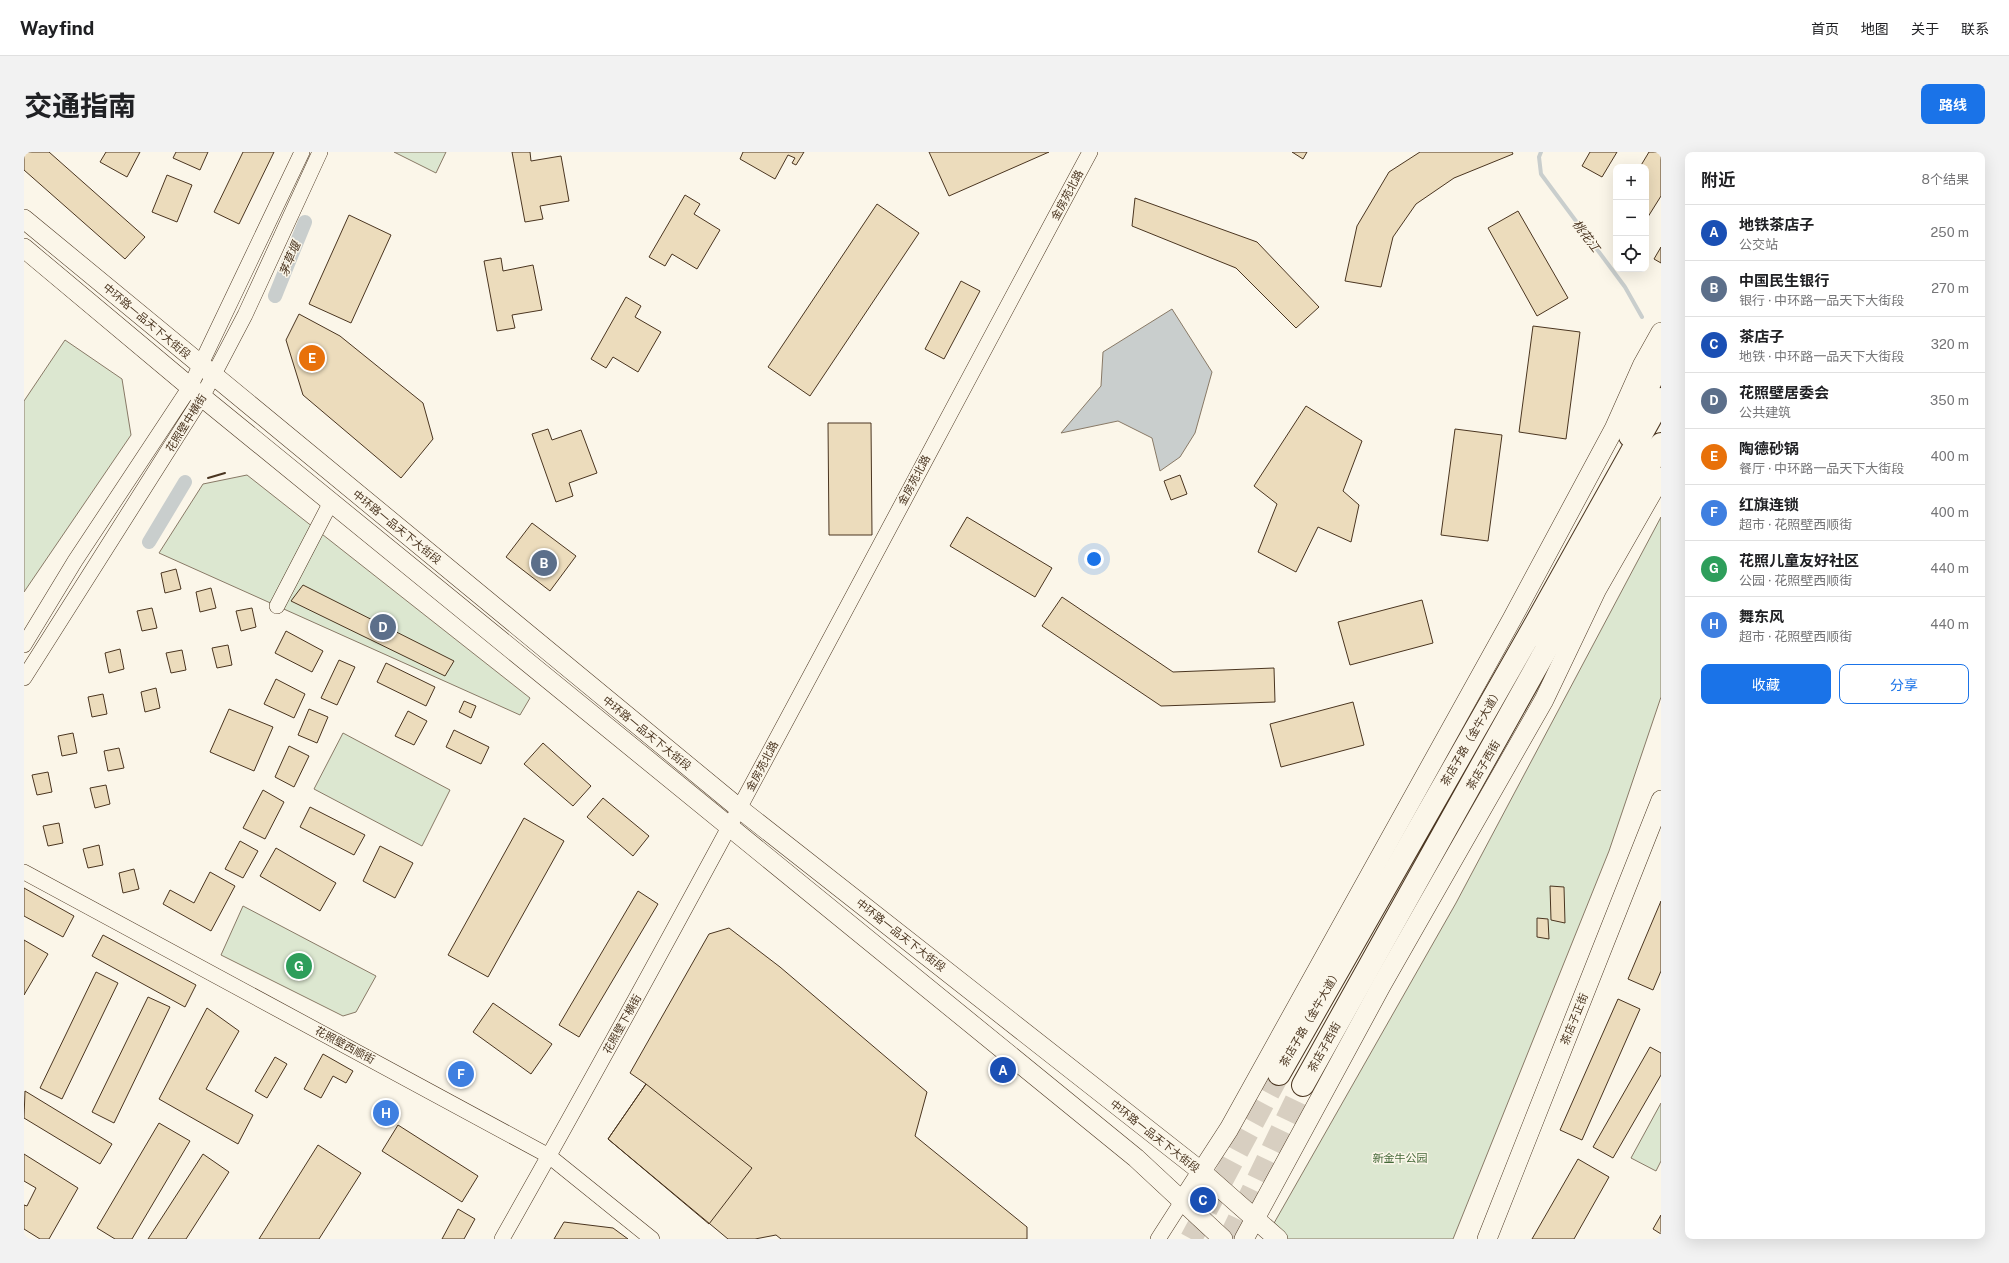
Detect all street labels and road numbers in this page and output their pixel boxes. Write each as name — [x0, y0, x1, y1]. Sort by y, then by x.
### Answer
street label: 金房苑北路 — [1049, 168, 1085, 222]
street label: 中环路一品天下大街段 — [101, 281, 193, 361]
street label: 花照壁中横街 — [163, 392, 209, 454]
street label: 金房苑北路 — [896, 453, 932, 507]
street label: 中环路一品天下大街段 — [350, 488, 444, 566]
street label: 茶店子路（金牛大道） — [1438, 686, 1504, 788]
street label: 中环路一品天下大街段 — [600, 694, 694, 772]
street label: 茶店子西街 — [1464, 738, 1502, 792]
street label: 金房苑北路 — [744, 739, 780, 793]
street label: 中环路一品天下大街段 — [854, 896, 948, 974]
street label: 茶店子路（金牛大道） — [1277, 967, 1343, 1069]
street label: 茶店子正街 — [1558, 991, 1590, 1047]
street label: 花照壁下横街 — [601, 992, 643, 1056]
street label: 茶店子西街 — [1305, 1020, 1343, 1074]
street label: 花照壁西顺街 — [313, 1024, 377, 1066]
street label: 中环路一品天下大街段 — [1108, 1097, 1202, 1175]

